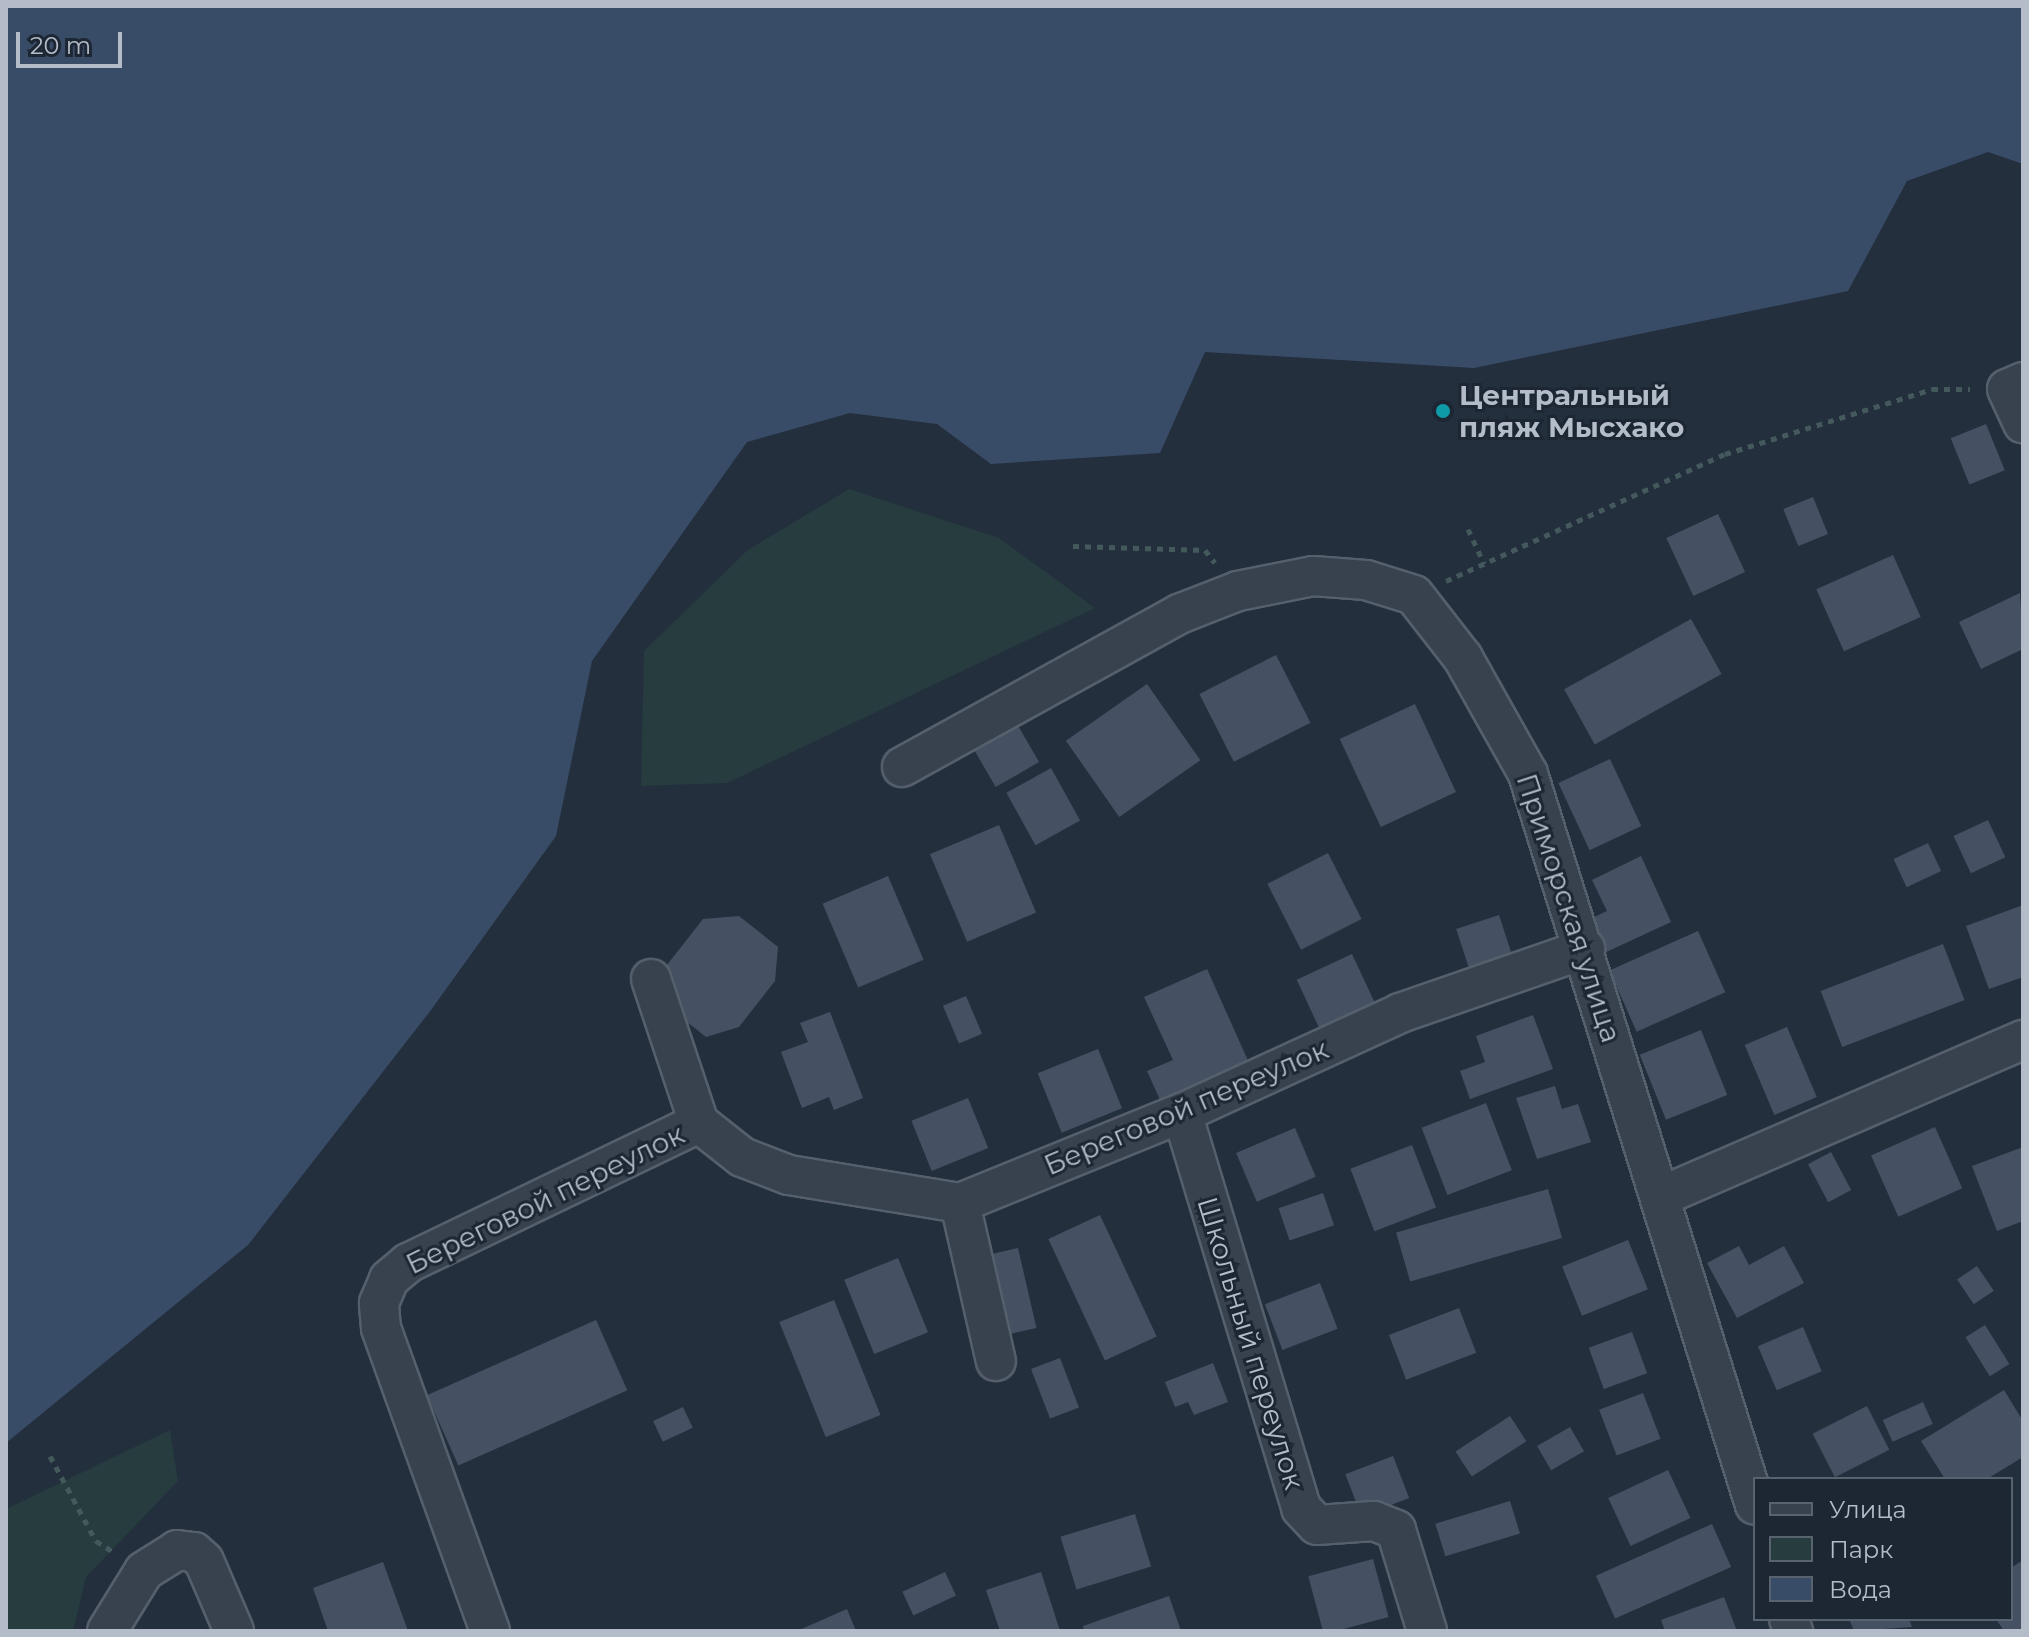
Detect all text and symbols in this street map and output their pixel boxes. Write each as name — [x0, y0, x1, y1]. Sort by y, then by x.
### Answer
scale bar — [20, 16, 126, 66]
text: 20 m — [30, 31, 91, 60]
place label: Центральный пляж Мысхако — [1459, 378, 1684, 444]
marker: Центральный пляж Мысхако — [1434, 402, 1452, 420]
street label: Приморская улица — [1510, 769, 1628, 1047]
street label: Береговой переулок — [1039, 1032, 1333, 1182]
street label: Береговой переулок — [400, 1117, 690, 1281]
street label: Школьный переулок — [1190, 1193, 1312, 1493]
legend — [1753, 1477, 2013, 1621]
text: Улица — [1829, 1495, 1907, 1524]
text: Парк — [1829, 1535, 1893, 1564]
text: Вода — [1829, 1575, 1892, 1604]

